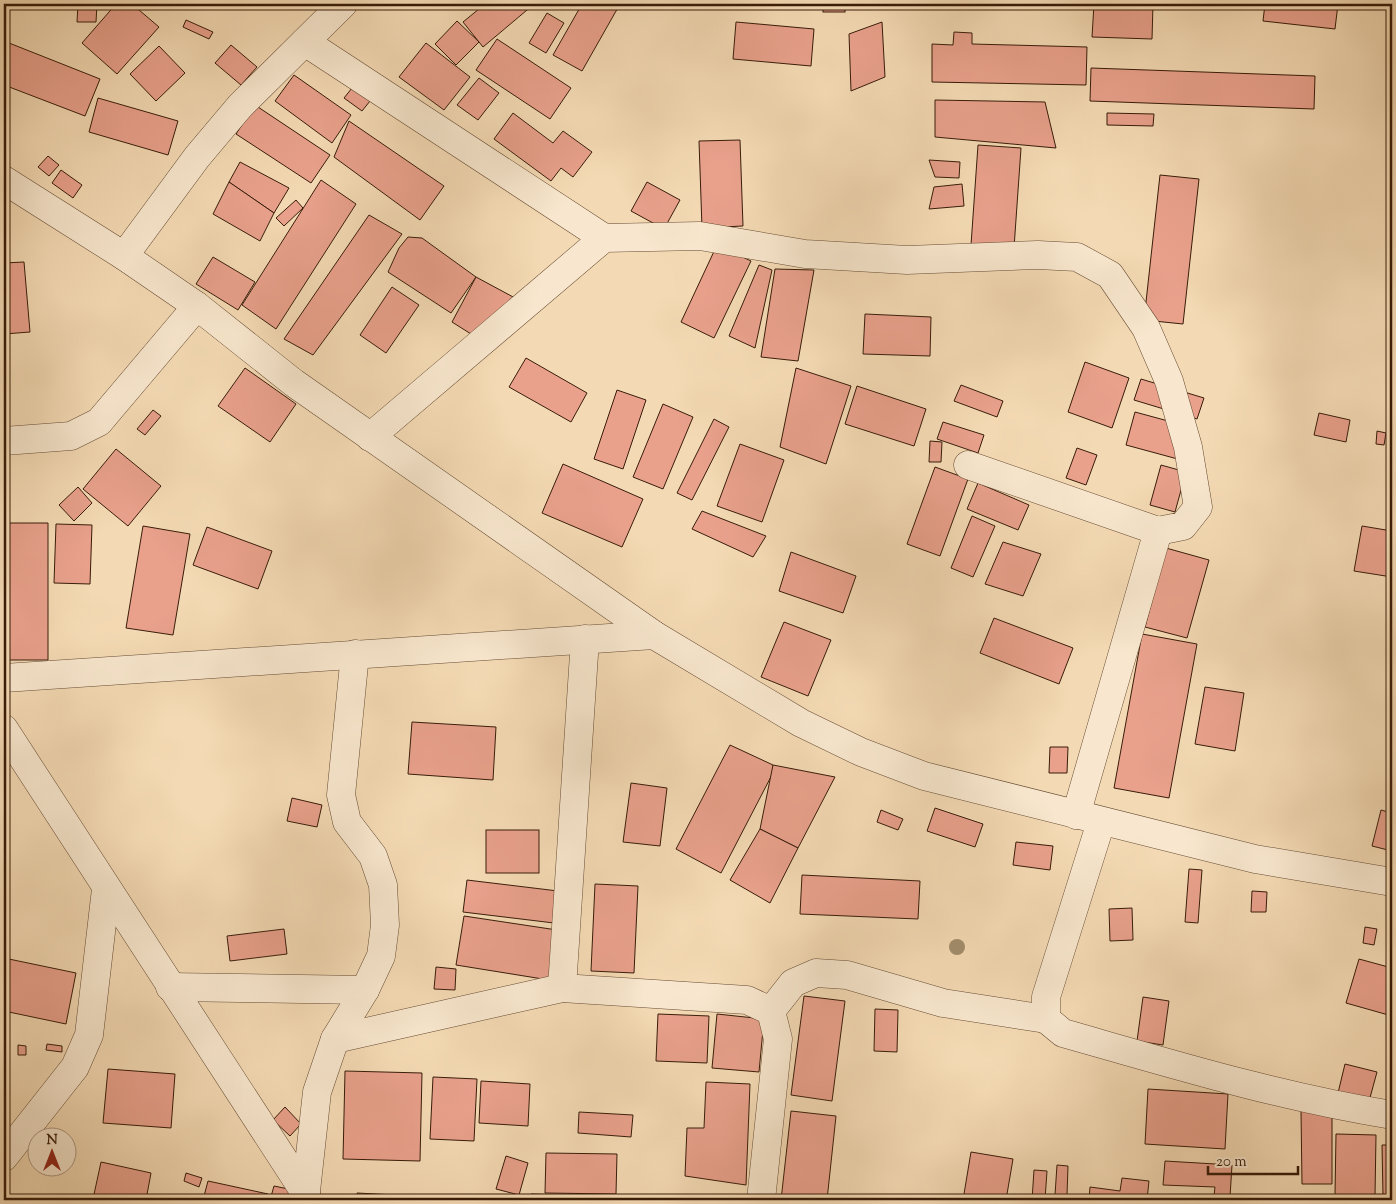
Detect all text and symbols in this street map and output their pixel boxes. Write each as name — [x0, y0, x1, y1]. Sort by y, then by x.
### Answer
north arrow — [28, 1126, 78, 1176]
text: N — [46, 1131, 58, 1151]
scale bar — [1208, 1144, 1298, 1176]
text: 20 m — [1216, 1152, 1247, 1173]

